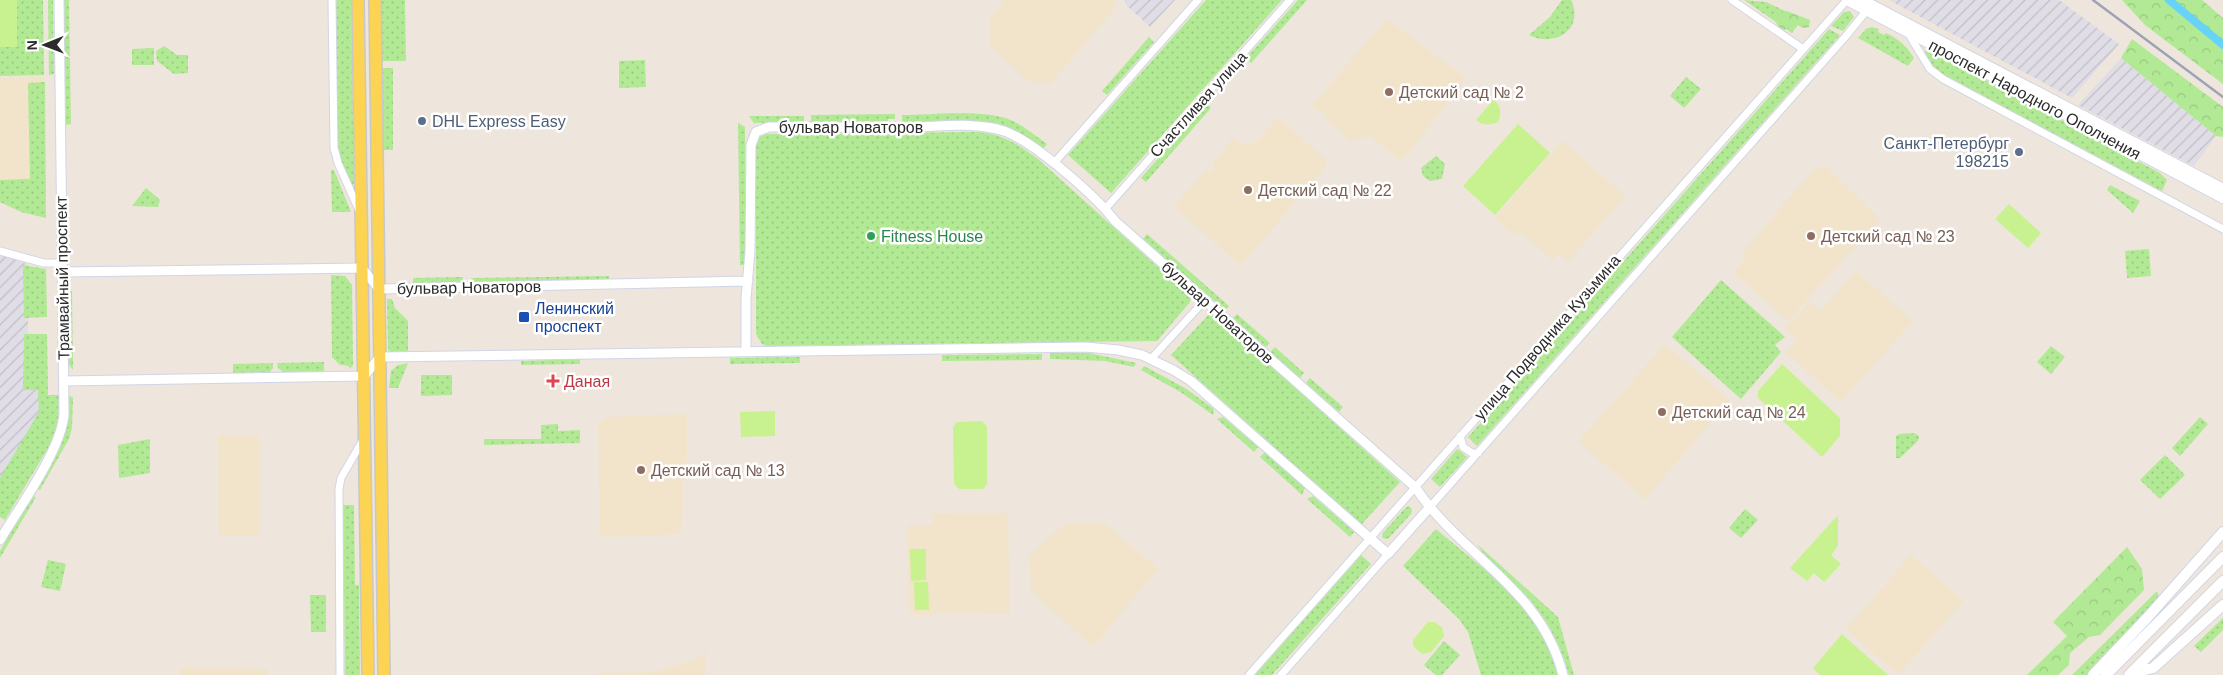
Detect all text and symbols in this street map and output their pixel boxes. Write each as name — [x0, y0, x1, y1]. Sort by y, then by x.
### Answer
north arrow — [20, 20, 70, 70]
street label: проспект Народного Ополчения — [1926, 36, 2143, 163]
text: N — [24, 40, 40, 50]
street label: Счастливая улица — [1146, 48, 1250, 161]
place label: Детский сад № 2 — [1399, 84, 1524, 101]
marker: Детский сад № 2 — [1383, 86, 1395, 98]
place label: DHL Express Easy — [432, 113, 566, 130]
marker: DHL Express Easy — [416, 115, 428, 127]
street label: бульвар Новаторов — [779, 119, 923, 136]
place label: Санкт-Петербург 198215 — [1884, 135, 2009, 170]
marker: Санкт-Петербург 198215 — [2013, 146, 2025, 158]
place label: Детский сад № 22 — [1258, 182, 1392, 199]
marker: Детский сад № 22 — [1242, 184, 1254, 196]
street label: Трамвайный проспект — [53, 195, 72, 360]
place label: Fitness House — [881, 228, 983, 245]
place label: Детский сад № 23 — [1821, 228, 1955, 245]
marker: Fitness House — [865, 230, 877, 242]
marker: Детский сад № 23 — [1805, 230, 1817, 242]
street label: улица Подводника Кузьмина — [1471, 251, 1624, 423]
street label: бульвар Новаторов — [1158, 258, 1277, 367]
street label: бульвар Новаторов — [397, 278, 541, 297]
place label: Ленинский проспект — [535, 300, 614, 335]
marker: Ленинский проспект — [517, 310, 531, 324]
place label: Даная — [564, 373, 610, 390]
marker: Даная — [546, 374, 560, 388]
place label: Детский сад № 24 — [1672, 404, 1806, 421]
marker: Детский сад № 24 — [1656, 406, 1668, 418]
place label: Детский сад № 13 — [651, 462, 785, 479]
marker: Детский сад № 13 — [635, 464, 647, 476]

